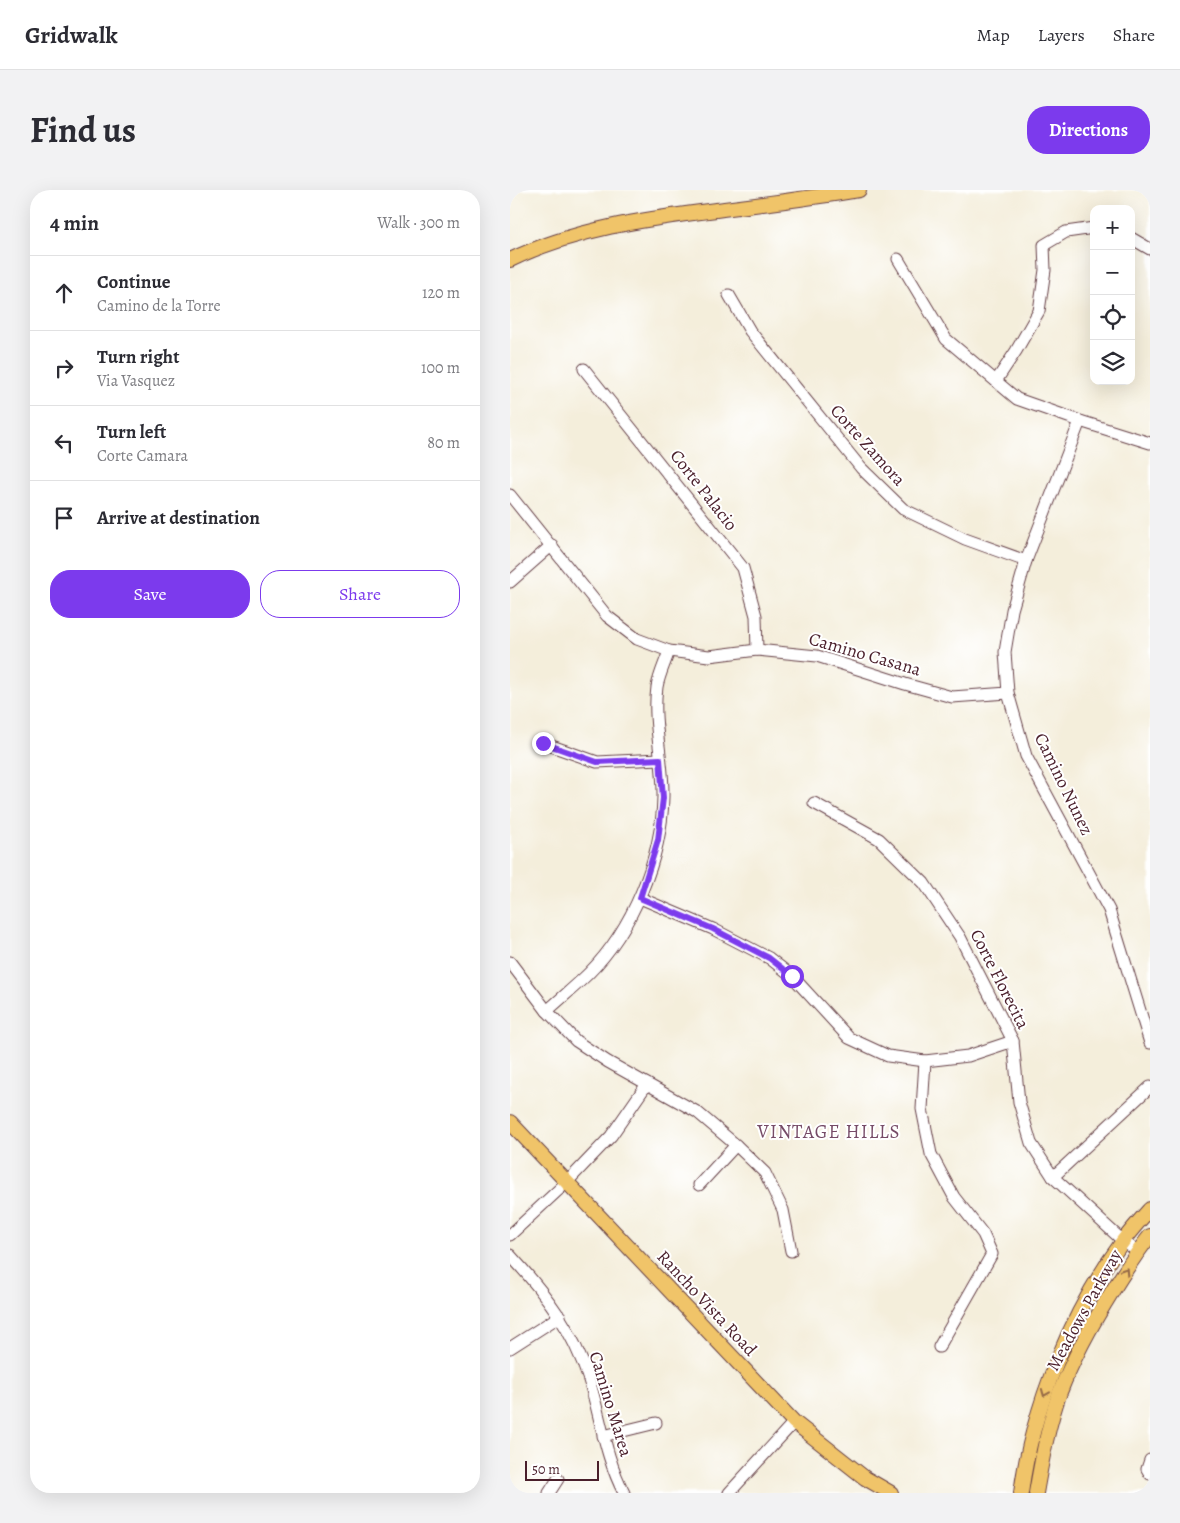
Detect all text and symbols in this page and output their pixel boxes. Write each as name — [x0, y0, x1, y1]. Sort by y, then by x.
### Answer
text: Gridwalk — [25, 19, 118, 51]
text: Map — [977, 23, 1010, 47]
text: Layers — [1038, 23, 1085, 47]
text: Share — [1113, 23, 1155, 47]
text: Find us — [30, 106, 136, 154]
button: Directions — [1027, 106, 1150, 154]
map controls — [1090, 205, 1135, 385]
button: + — [1090, 205, 1135, 250]
text: 4 min — [50, 209, 99, 237]
text: Walk · 300 m — [377, 212, 460, 234]
button: − — [1090, 250, 1135, 295]
text: Continue — [97, 269, 171, 295]
icon: ahead — [50, 279, 78, 307]
text: 120 m — [422, 282, 460, 304]
text: Camino de la Torre — [97, 295, 221, 317]
button: locate — [1090, 295, 1135, 340]
button: layers — [1090, 340, 1135, 385]
text: Turn right — [97, 344, 179, 370]
icon: right — [50, 354, 78, 382]
text: 100 m — [421, 357, 460, 379]
text: Via Vasquez — [97, 370, 175, 392]
street label: Corte Zamora — [825, 399, 911, 491]
text: Turn left — [97, 419, 166, 445]
icon: left — [50, 429, 78, 457]
text: 80 m — [427, 432, 460, 454]
street label: Corte Palacio — [665, 444, 743, 536]
text: Corte Camara — [97, 445, 188, 467]
icon: arrive — [50, 504, 78, 532]
text: Arrive at destination — [97, 505, 260, 531]
button: Save — [50, 570, 250, 618]
button: Share — [260, 570, 460, 618]
street label: Camino Casana — [806, 627, 924, 682]
street label: Camino Nunez — [1029, 729, 1099, 839]
route end — [532, 732, 555, 755]
street label: Corte Florecita — [965, 925, 1036, 1033]
route start — [781, 965, 804, 988]
district label: VINTAGE HILLS — [756, 1119, 901, 1145]
street label: Meadows Parkway — [1041, 1244, 1128, 1375]
street label: Rancho Vista Road — [652, 1245, 763, 1361]
one-way arrow — [1118, 1267, 1128, 1276]
street label: Camino Marea — [584, 1348, 639, 1460]
one-way arrow — [1041, 1388, 1052, 1397]
scale bar — [525, 1458, 599, 1481]
text: 50 m — [532, 1460, 560, 1479]

